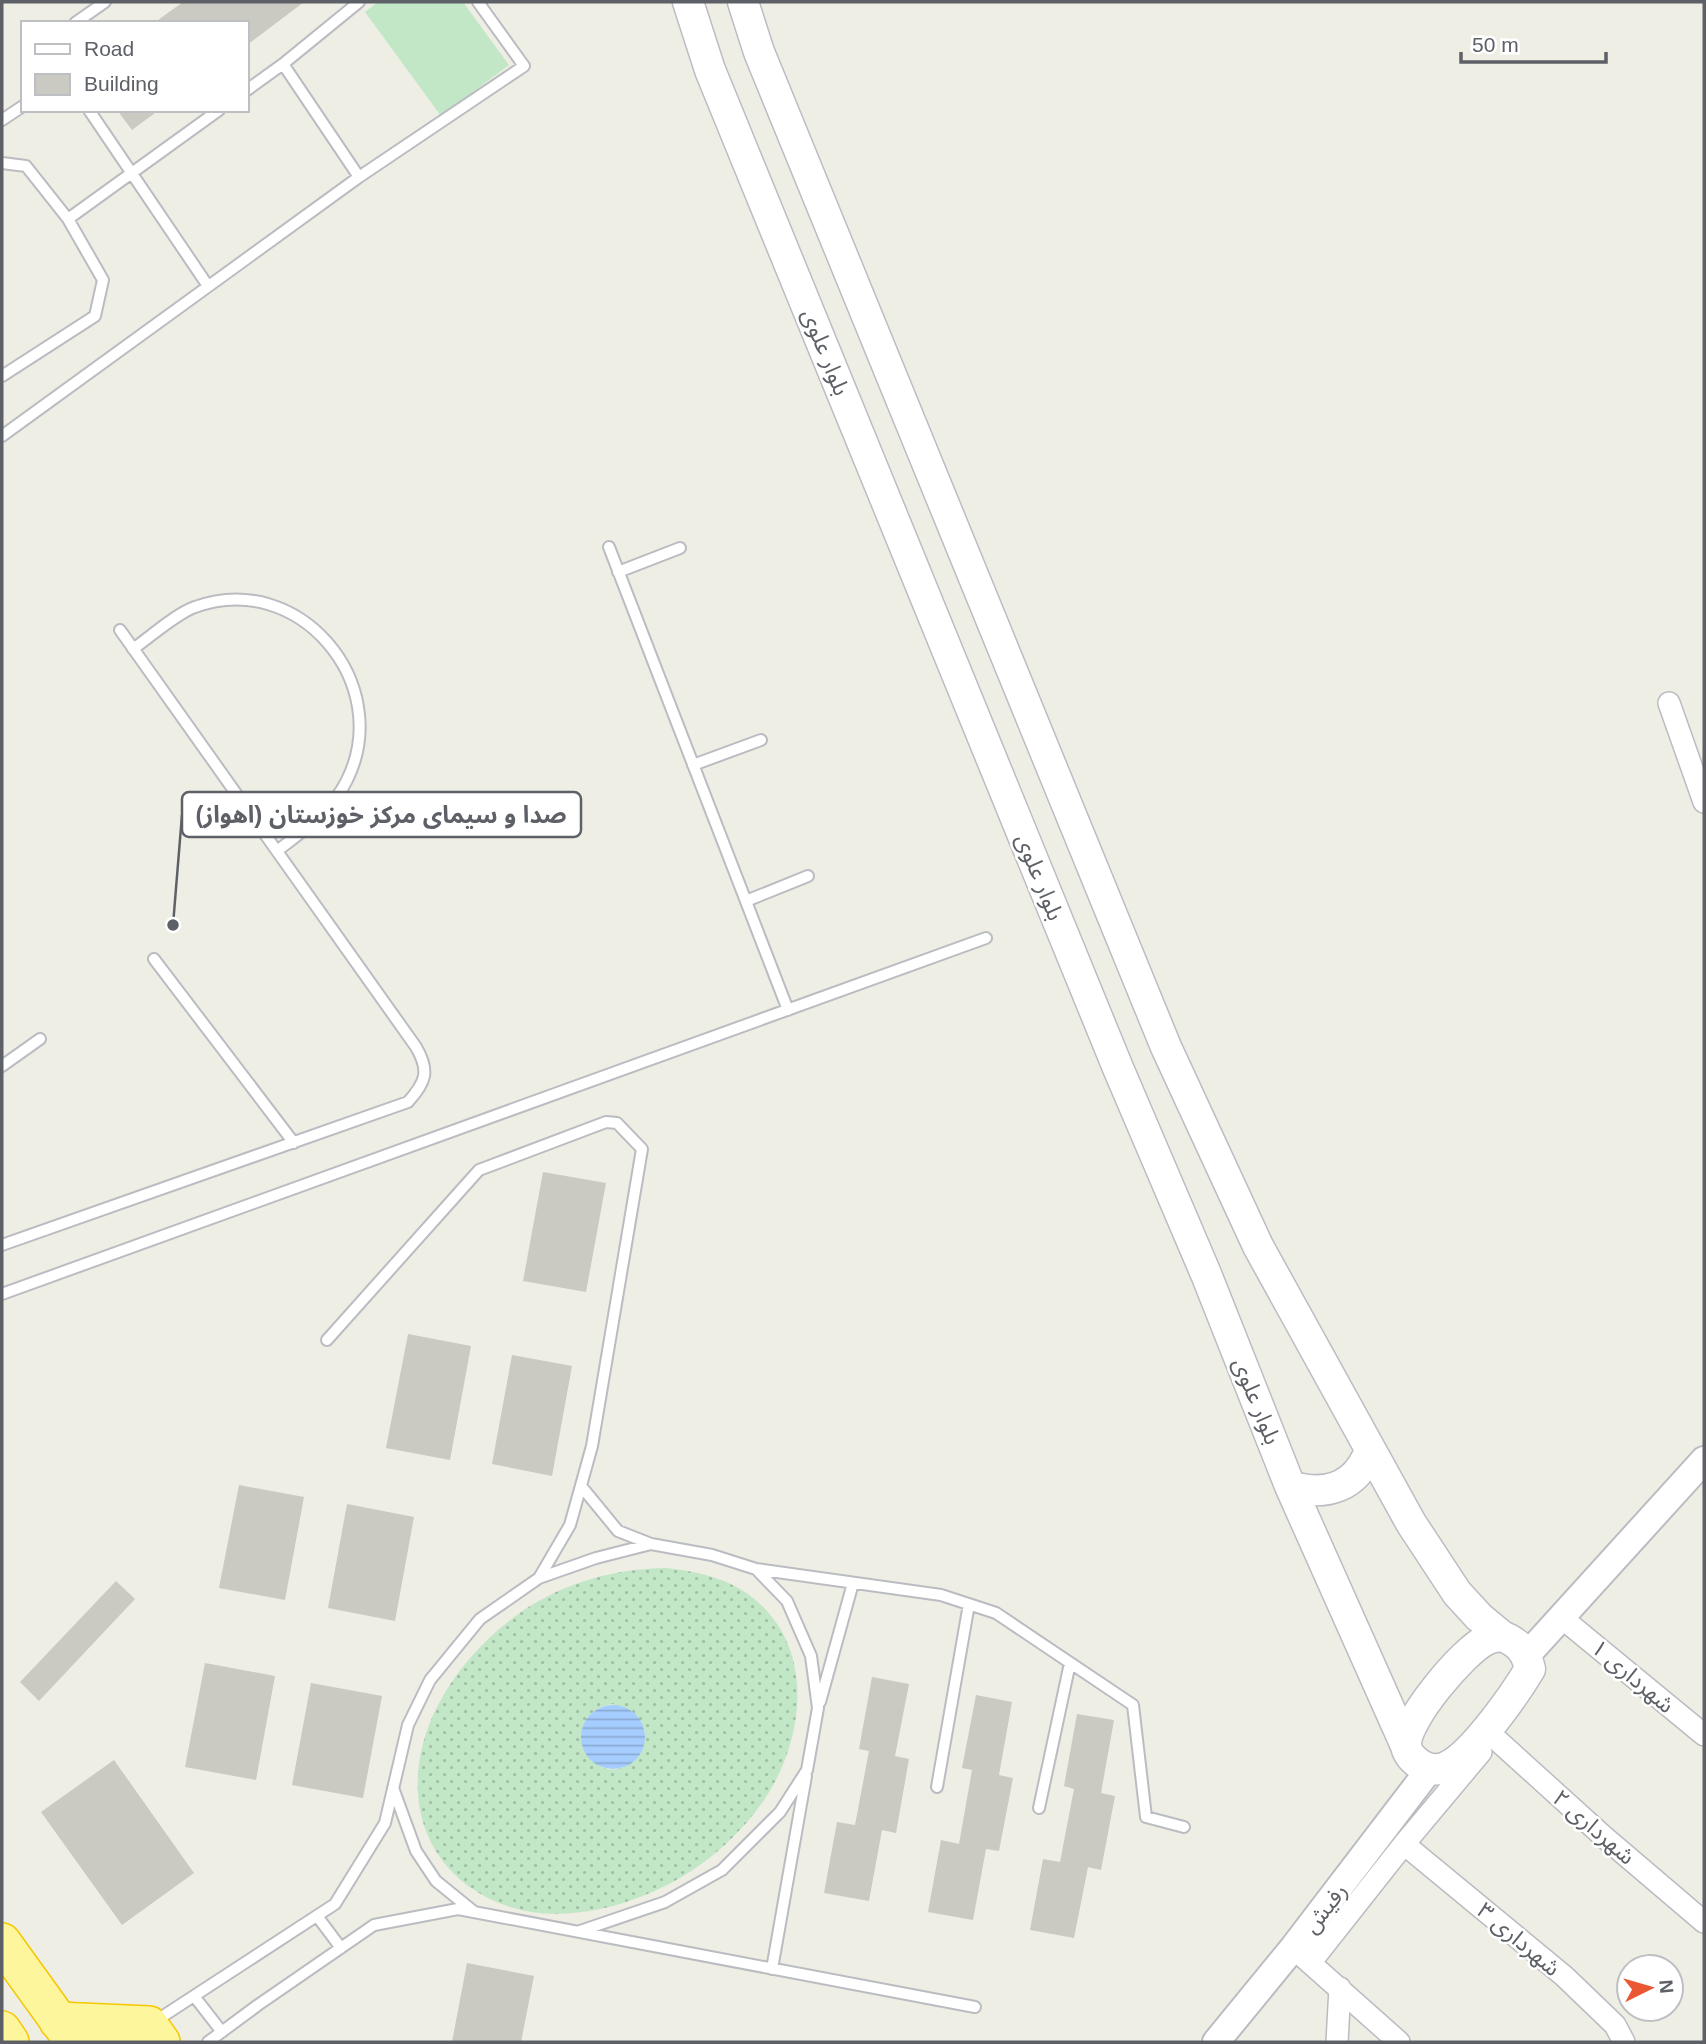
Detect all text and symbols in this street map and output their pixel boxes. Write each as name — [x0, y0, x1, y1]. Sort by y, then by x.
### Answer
legend — [21, 21, 248, 112]
scale bar — [1461, 21, 1606, 65]
text: 50 m — [1472, 33, 1519, 56]
text: Road — [84, 37, 134, 60]
text: Building — [84, 72, 159, 95]
street label: بلوار علوی — [796, 305, 855, 399]
callout: صدا و سیمای مرکز خوزستان (اهواز) — [182, 792, 581, 837]
text: صدا و سیمای مرکز خوزستان (اهواز) — [195, 801, 567, 829]
street label: بلوار علوی — [1010, 830, 1069, 924]
street label: بلوار علوی — [1227, 1354, 1286, 1448]
street label: شهرداری ۱ — [1586, 1634, 1680, 1719]
street label: شهرداری ۲ — [1547, 1784, 1640, 1870]
street label: رفیش — [1298, 1878, 1353, 1939]
street label: شهرداری ۳ — [1472, 1897, 1566, 1982]
north arrow — [1615, 1953, 1685, 2023]
text: N — [1655, 1979, 1677, 1994]

